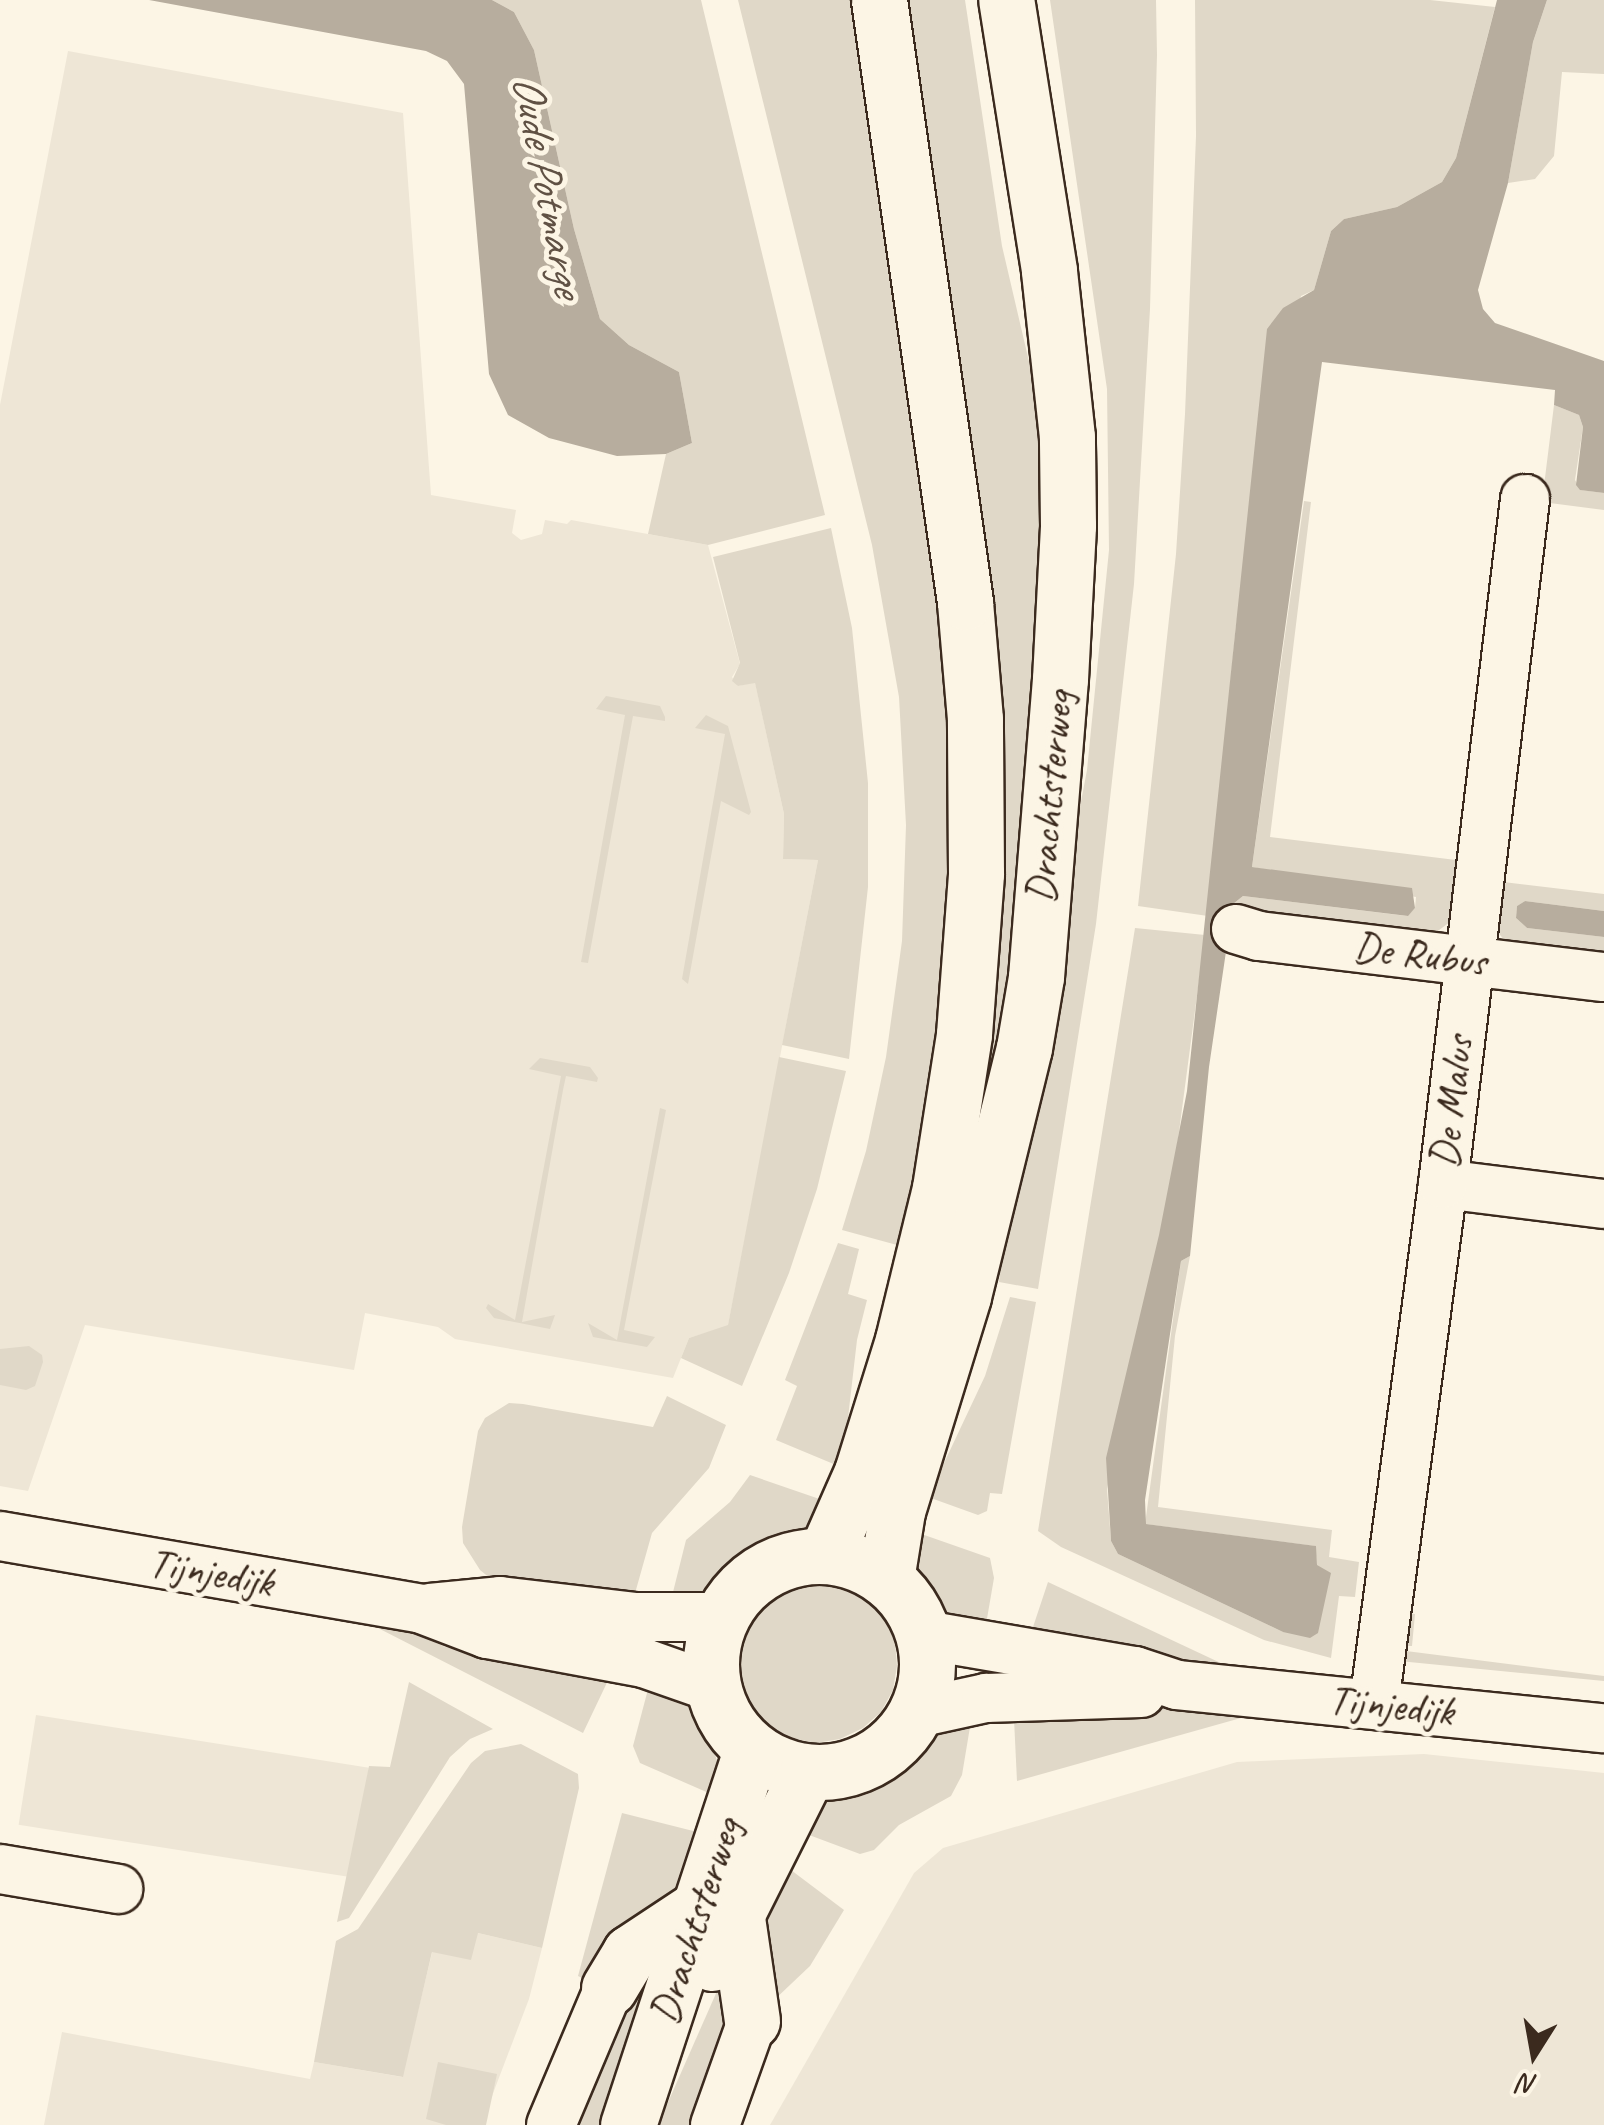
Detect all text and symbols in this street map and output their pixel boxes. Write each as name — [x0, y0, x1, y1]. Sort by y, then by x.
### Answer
water label: Oude Potmarge — [500, 69, 596, 301]
street label: Drachtsterweg — [1016, 689, 1084, 905]
street label: De Rubus — [1351, 922, 1489, 988]
street label: De Malus — [1419, 1032, 1485, 1172]
street label: Tijnjedijk — [145, 1537, 277, 1609]
street label: Tijnjedijk — [1326, 1674, 1456, 1738]
street label: Drachtsterweg — [639, 1812, 753, 2030]
north arrow — [1484, 2005, 1584, 2105]
text: N — [1516, 2066, 1540, 2104]

